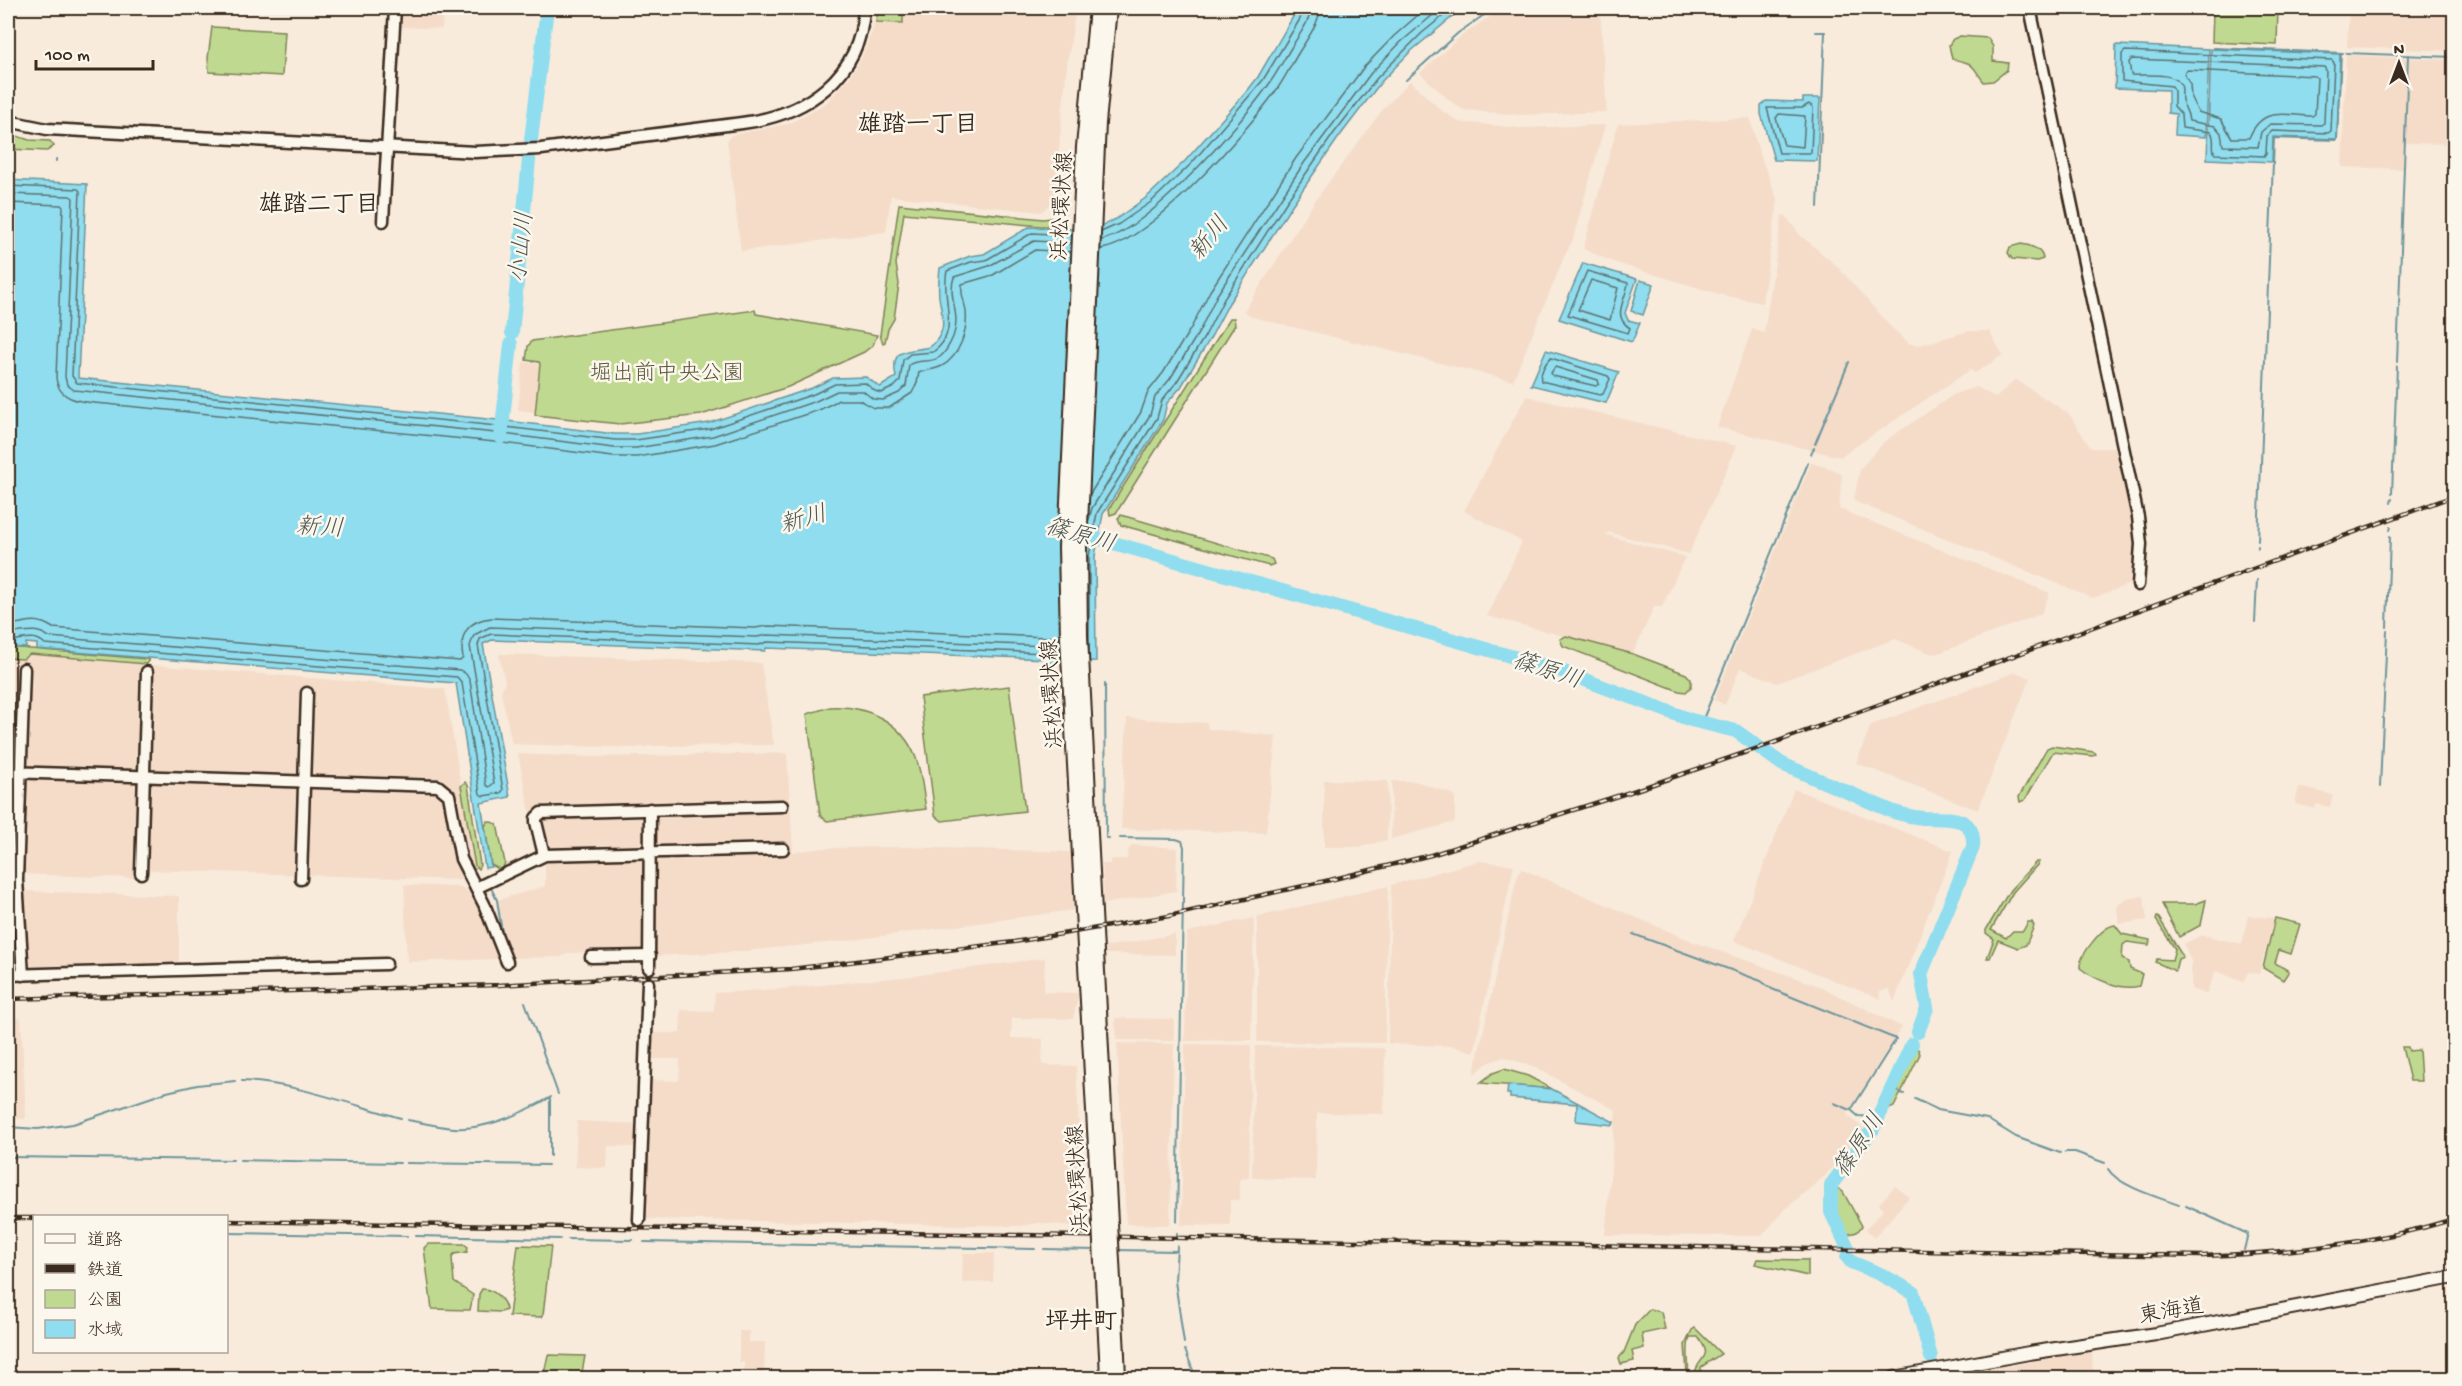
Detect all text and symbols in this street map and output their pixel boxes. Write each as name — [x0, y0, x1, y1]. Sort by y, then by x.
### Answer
scale bar — [36, 33, 153, 71]
north arrow — [2369, 33, 2429, 93]
text: N — [2394, 42, 2405, 61]
text: 100 m — [44, 46, 90, 67]
district label: 雄踏一丁目 — [858, 111, 978, 141]
street label: 浜松環状線 — [1047, 151, 1080, 262]
district label: 雄踏二丁目 — [259, 191, 379, 221]
water label: 小山川 — [505, 210, 542, 285]
water label: 新川 — [1184, 211, 1237, 267]
park label: 堀出前中央公園 — [590, 360, 744, 388]
water label: 新川 — [777, 501, 831, 542]
water label: 篠原川 — [1041, 513, 1119, 561]
water label: 新川 — [295, 514, 345, 545]
street label: 浜松環状線 — [1037, 638, 1070, 749]
water label: 篠原川 — [1508, 646, 1586, 697]
water label: 篠原川 — [1828, 1107, 1893, 1184]
street label: 浜松環状線 — [1063, 1123, 1096, 1234]
legend — [33, 1215, 228, 1353]
text: 道路 — [87, 1230, 123, 1252]
text: 鉄道 — [87, 1260, 123, 1282]
text: 公園 — [87, 1291, 123, 1312]
street label: 東海道 — [2137, 1293, 2206, 1331]
district label: 坪井町 — [1045, 1308, 1117, 1338]
text: 水域 — [87, 1320, 123, 1342]

